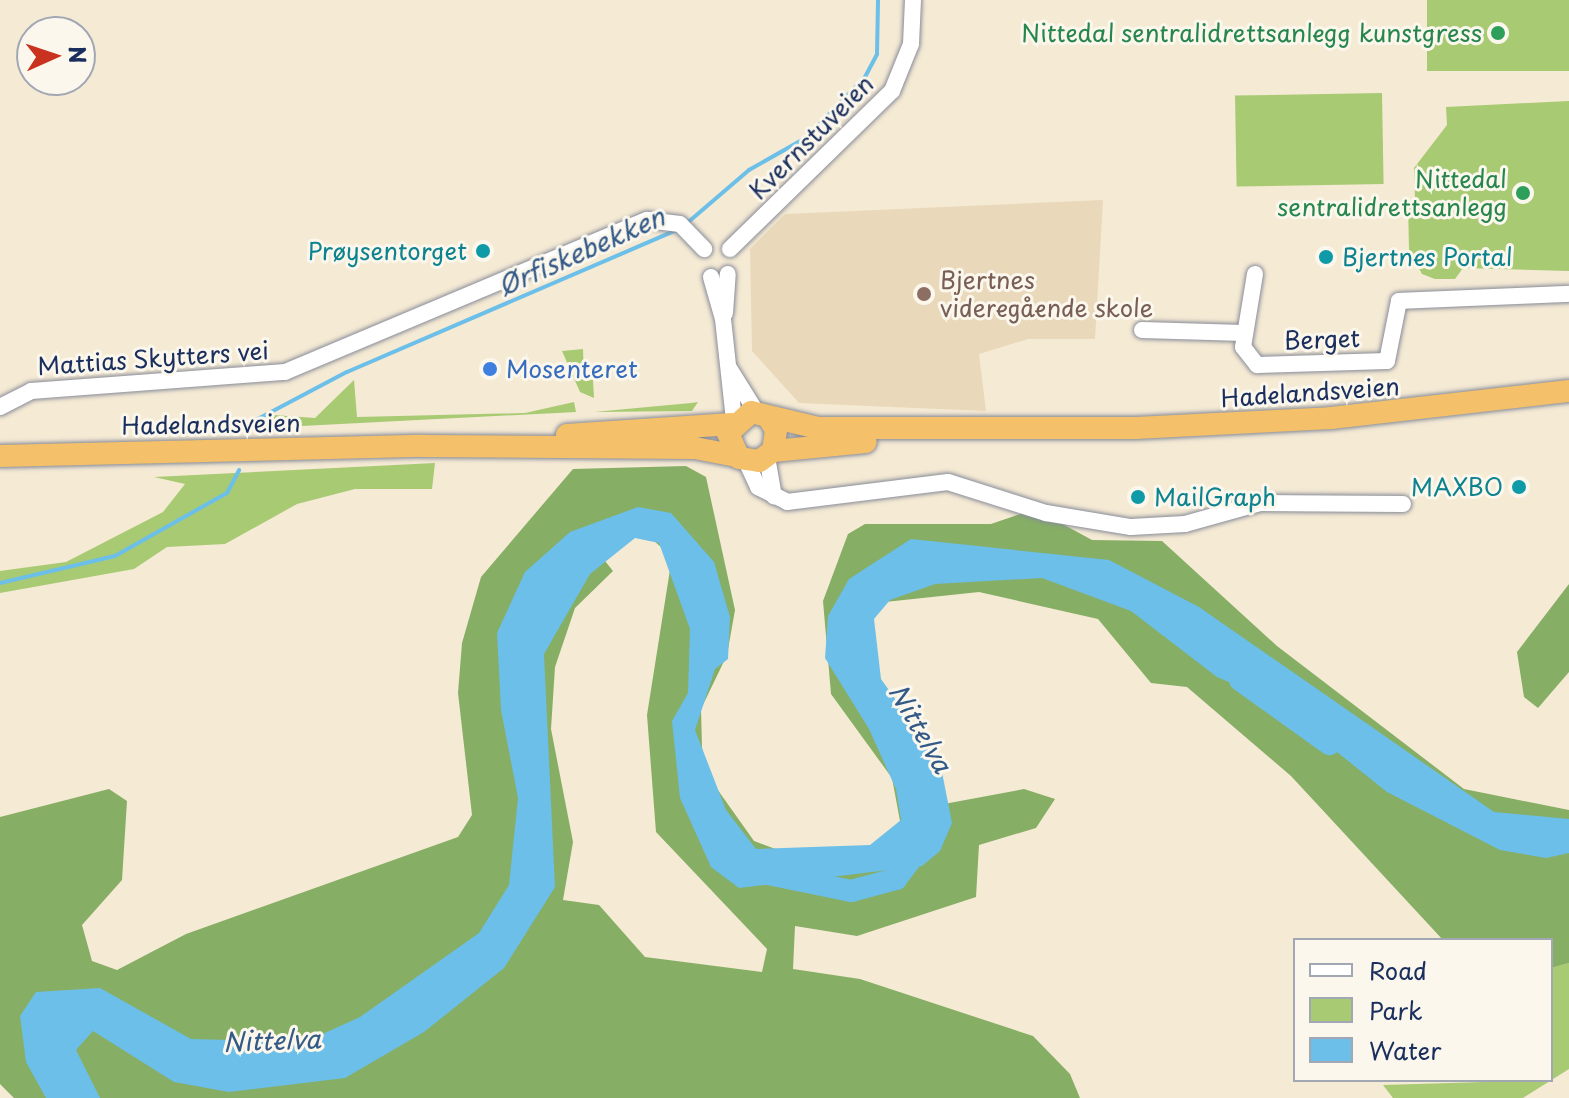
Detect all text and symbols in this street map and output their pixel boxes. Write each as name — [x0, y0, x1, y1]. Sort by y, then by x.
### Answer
north arrow — [16, 16, 96, 96]
place label: Nittedal sentralidrettsanlegg kunstgress — [1020, 19, 1482, 47]
marker: Nittedal sentralidrettsanlegg kunstgress — [1489, 24, 1507, 42]
text: N — [62, 45, 95, 64]
street label: Kvernstuveien — [743, 69, 879, 205]
place label: Nittedal sentralidrettsanlegg — [1277, 165, 1507, 221]
marker: Nittedal sentralidrettsanlegg — [1514, 184, 1532, 202]
water label: Ørfiskebekken — [493, 200, 669, 302]
place label: Prøysentorget — [308, 237, 467, 265]
marker: Prøysentorget — [474, 242, 492, 260]
place label: Bjertnes Portal — [1342, 243, 1515, 271]
marker: Bjertnes Portal — [1317, 248, 1335, 266]
place label: Bjertnes videregående skole — [940, 266, 1154, 322]
marker: Bjertnes videregående skole — [915, 285, 933, 303]
street label: Berget — [1283, 323, 1361, 355]
street label: Mattias Skytters vei — [36, 336, 270, 380]
place label: Mosenteret — [506, 355, 638, 383]
marker: Mosenteret — [481, 360, 499, 378]
street label: Hadelandsveien — [1220, 371, 1400, 413]
street label: Hadelandsveien — [121, 408, 301, 440]
place label: MAXBO — [1411, 473, 1503, 501]
marker: MAXBO — [1510, 478, 1528, 496]
place label: MailGraph — [1154, 483, 1276, 511]
marker: MailGraph — [1129, 488, 1147, 506]
water label: Nittelva — [883, 678, 959, 778]
legend — [1293, 938, 1553, 1082]
text: Road — [1369, 952, 1427, 988]
text: Park — [1369, 992, 1423, 1028]
water label: Nittelva — [223, 1023, 321, 1057]
text: Water — [1369, 1032, 1441, 1068]

